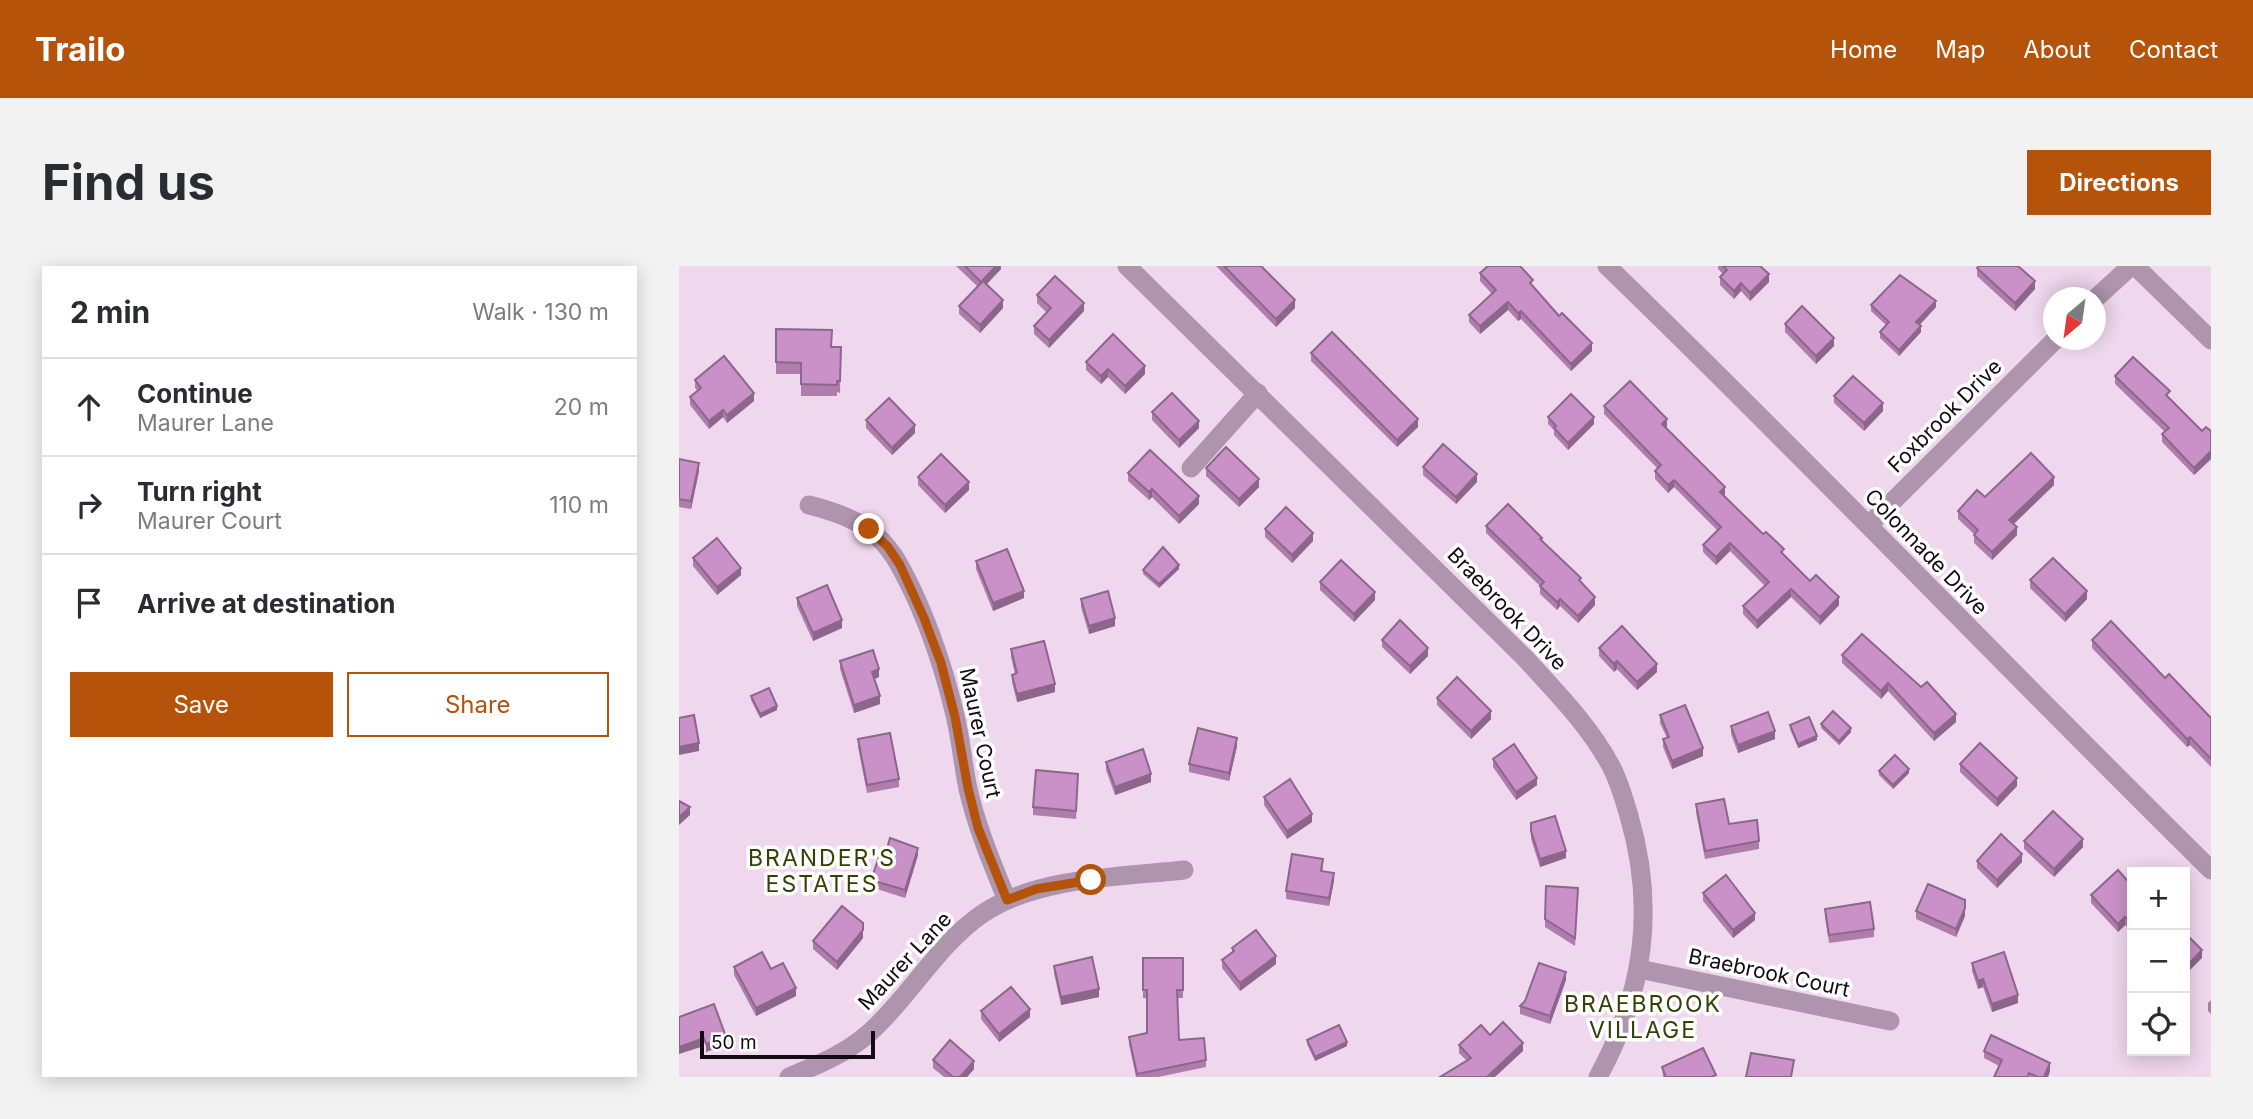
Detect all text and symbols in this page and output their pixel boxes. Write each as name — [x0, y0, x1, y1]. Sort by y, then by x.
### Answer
text: Trailo — [35, 29, 125, 69]
text: Home — [1830, 35, 1897, 64]
text: Map — [1935, 35, 1985, 64]
text: About — [2023, 35, 2091, 64]
text: Contact — [2129, 35, 2218, 64]
button: Directions — [2027, 150, 2211, 215]
text: Find us — [42, 153, 215, 212]
north arrow — [2043, 287, 2106, 350]
text: 2 min — [70, 294, 150, 330]
text: Walk · 130 m — [472, 298, 609, 326]
street label: Foxbrook Drive — [1883, 354, 2007, 478]
text: Continue — [137, 378, 253, 409]
icon: ahead — [70, 388, 108, 426]
text: 20 m — [554, 393, 609, 421]
text: Maurer Lane — [137, 409, 274, 437]
text: Turn right — [137, 476, 262, 507]
street label: Colonnade Drive — [1860, 484, 1993, 620]
icon: right — [70, 486, 108, 524]
text: 110 m — [549, 491, 609, 519]
text: Maurer Court — [137, 507, 282, 535]
route end — [853, 513, 884, 544]
street label: Braebrook Drive — [1443, 542, 1572, 675]
icon: arrive — [70, 584, 108, 622]
text: Arrive at destination — [137, 588, 396, 619]
street label: Maurer Court — [955, 666, 1006, 800]
button: Save — [70, 672, 333, 737]
button: Share — [347, 672, 609, 737]
district label: BRANDER'S ESTATES — [748, 844, 896, 898]
route start — [1075, 864, 1106, 895]
map controls — [2127, 867, 2190, 1056]
button: + — [2127, 867, 2190, 930]
street label: Maurer Lane — [853, 906, 956, 1015]
button: − — [2127, 930, 2190, 993]
street label: Braebrook Court — [1686, 943, 1852, 1002]
district label: BRAEBROOK VILLAGE — [1564, 990, 1722, 1044]
button: locate — [2127, 993, 2190, 1056]
scale bar — [700, 1028, 875, 1060]
text: 50 m — [711, 1031, 757, 1054]

